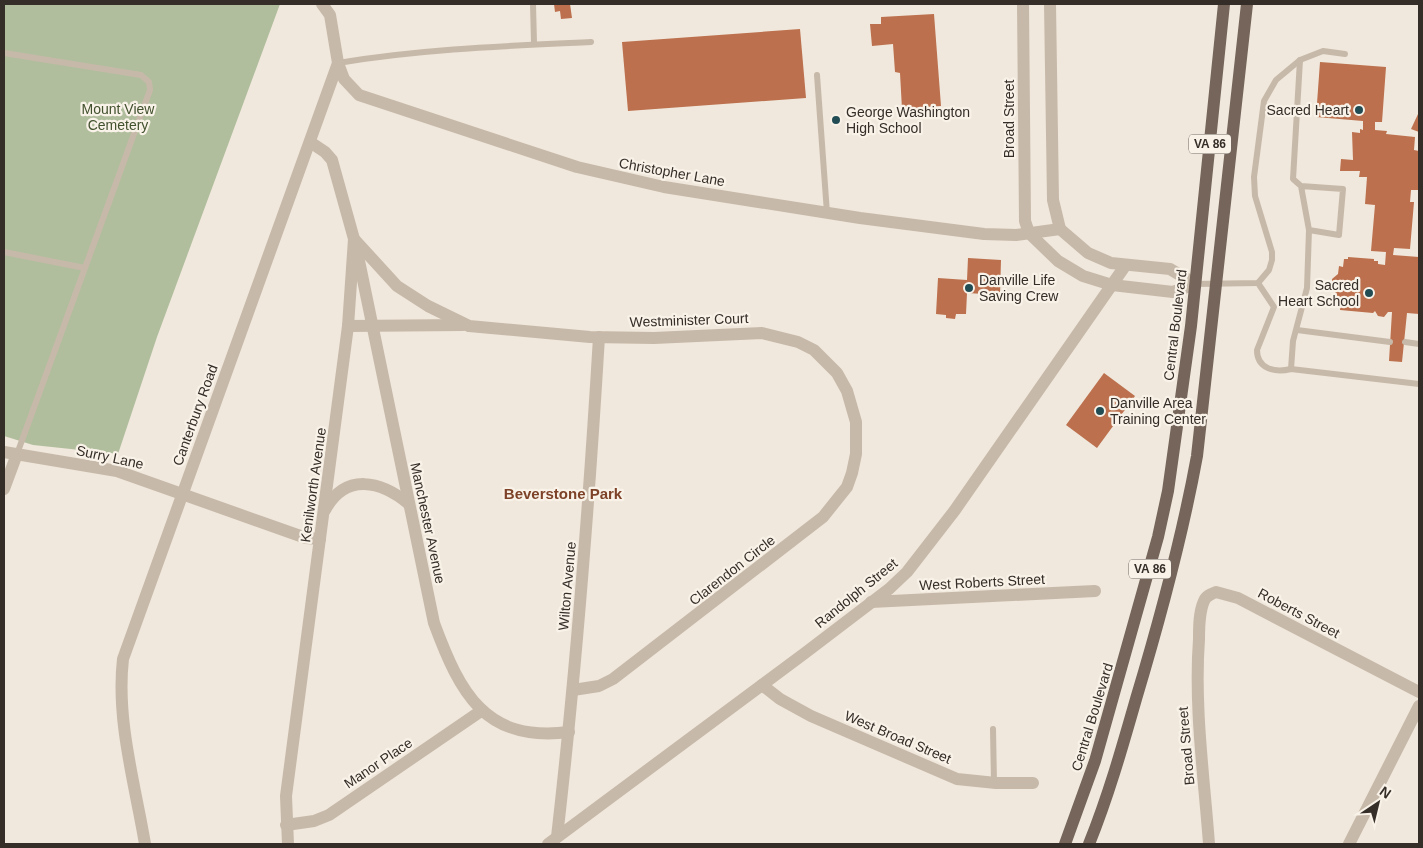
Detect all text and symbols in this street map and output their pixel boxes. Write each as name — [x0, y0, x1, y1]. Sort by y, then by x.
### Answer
street label: Broad Street — [1001, 80, 1017, 158]
park label: Mount View Cemetery — [82, 101, 155, 133]
place label: Sacred Heart — [1267, 102, 1349, 118]
place label: George Washington High School — [846, 104, 970, 136]
marker: Sacred Heart — [1353, 104, 1365, 116]
marker: George Washington High School — [830, 114, 842, 126]
road number: VA 86 — [1189, 134, 1231, 154]
street label: Christopher Lane — [618, 155, 726, 189]
street label: Central Boulevard — [1160, 268, 1190, 382]
place label: Danville Life Saving Crew — [979, 272, 1059, 304]
place label: Sacred Heart School — [1278, 277, 1359, 309]
marker: Danville Life Saving Crew — [963, 282, 975, 294]
marker: Sacred Heart School — [1363, 287, 1375, 299]
street label: Westminister Court — [629, 310, 749, 330]
street label: Canterbury Road — [169, 362, 221, 468]
place label: Danville Area Training Center — [1110, 395, 1206, 427]
marker: Danville Area Training Center — [1094, 405, 1106, 417]
street label: Kenilworth Avenue — [297, 426, 329, 543]
street label: Surry Lane — [75, 442, 145, 472]
street label: Manchester Avenue — [407, 461, 449, 585]
district label: Beverstone Park — [504, 485, 623, 502]
street label: Clarendon Circle — [686, 531, 778, 608]
street label: Wilton Avenue — [555, 541, 579, 631]
street label: Randolph Street — [812, 555, 900, 631]
road number: VA 86 — [1129, 560, 1171, 578]
street label: West Roberts Street — [919, 571, 1045, 593]
street label: Roberts Street — [1255, 585, 1343, 641]
street label: Central Boulevard — [1068, 661, 1116, 773]
street label: Broad Street — [1175, 706, 1197, 786]
street label: West Broad Street — [842, 707, 954, 767]
street label: Manor Place — [341, 734, 415, 792]
north arrow — [1353, 778, 1403, 828]
text: N — [1377, 783, 1394, 802]

